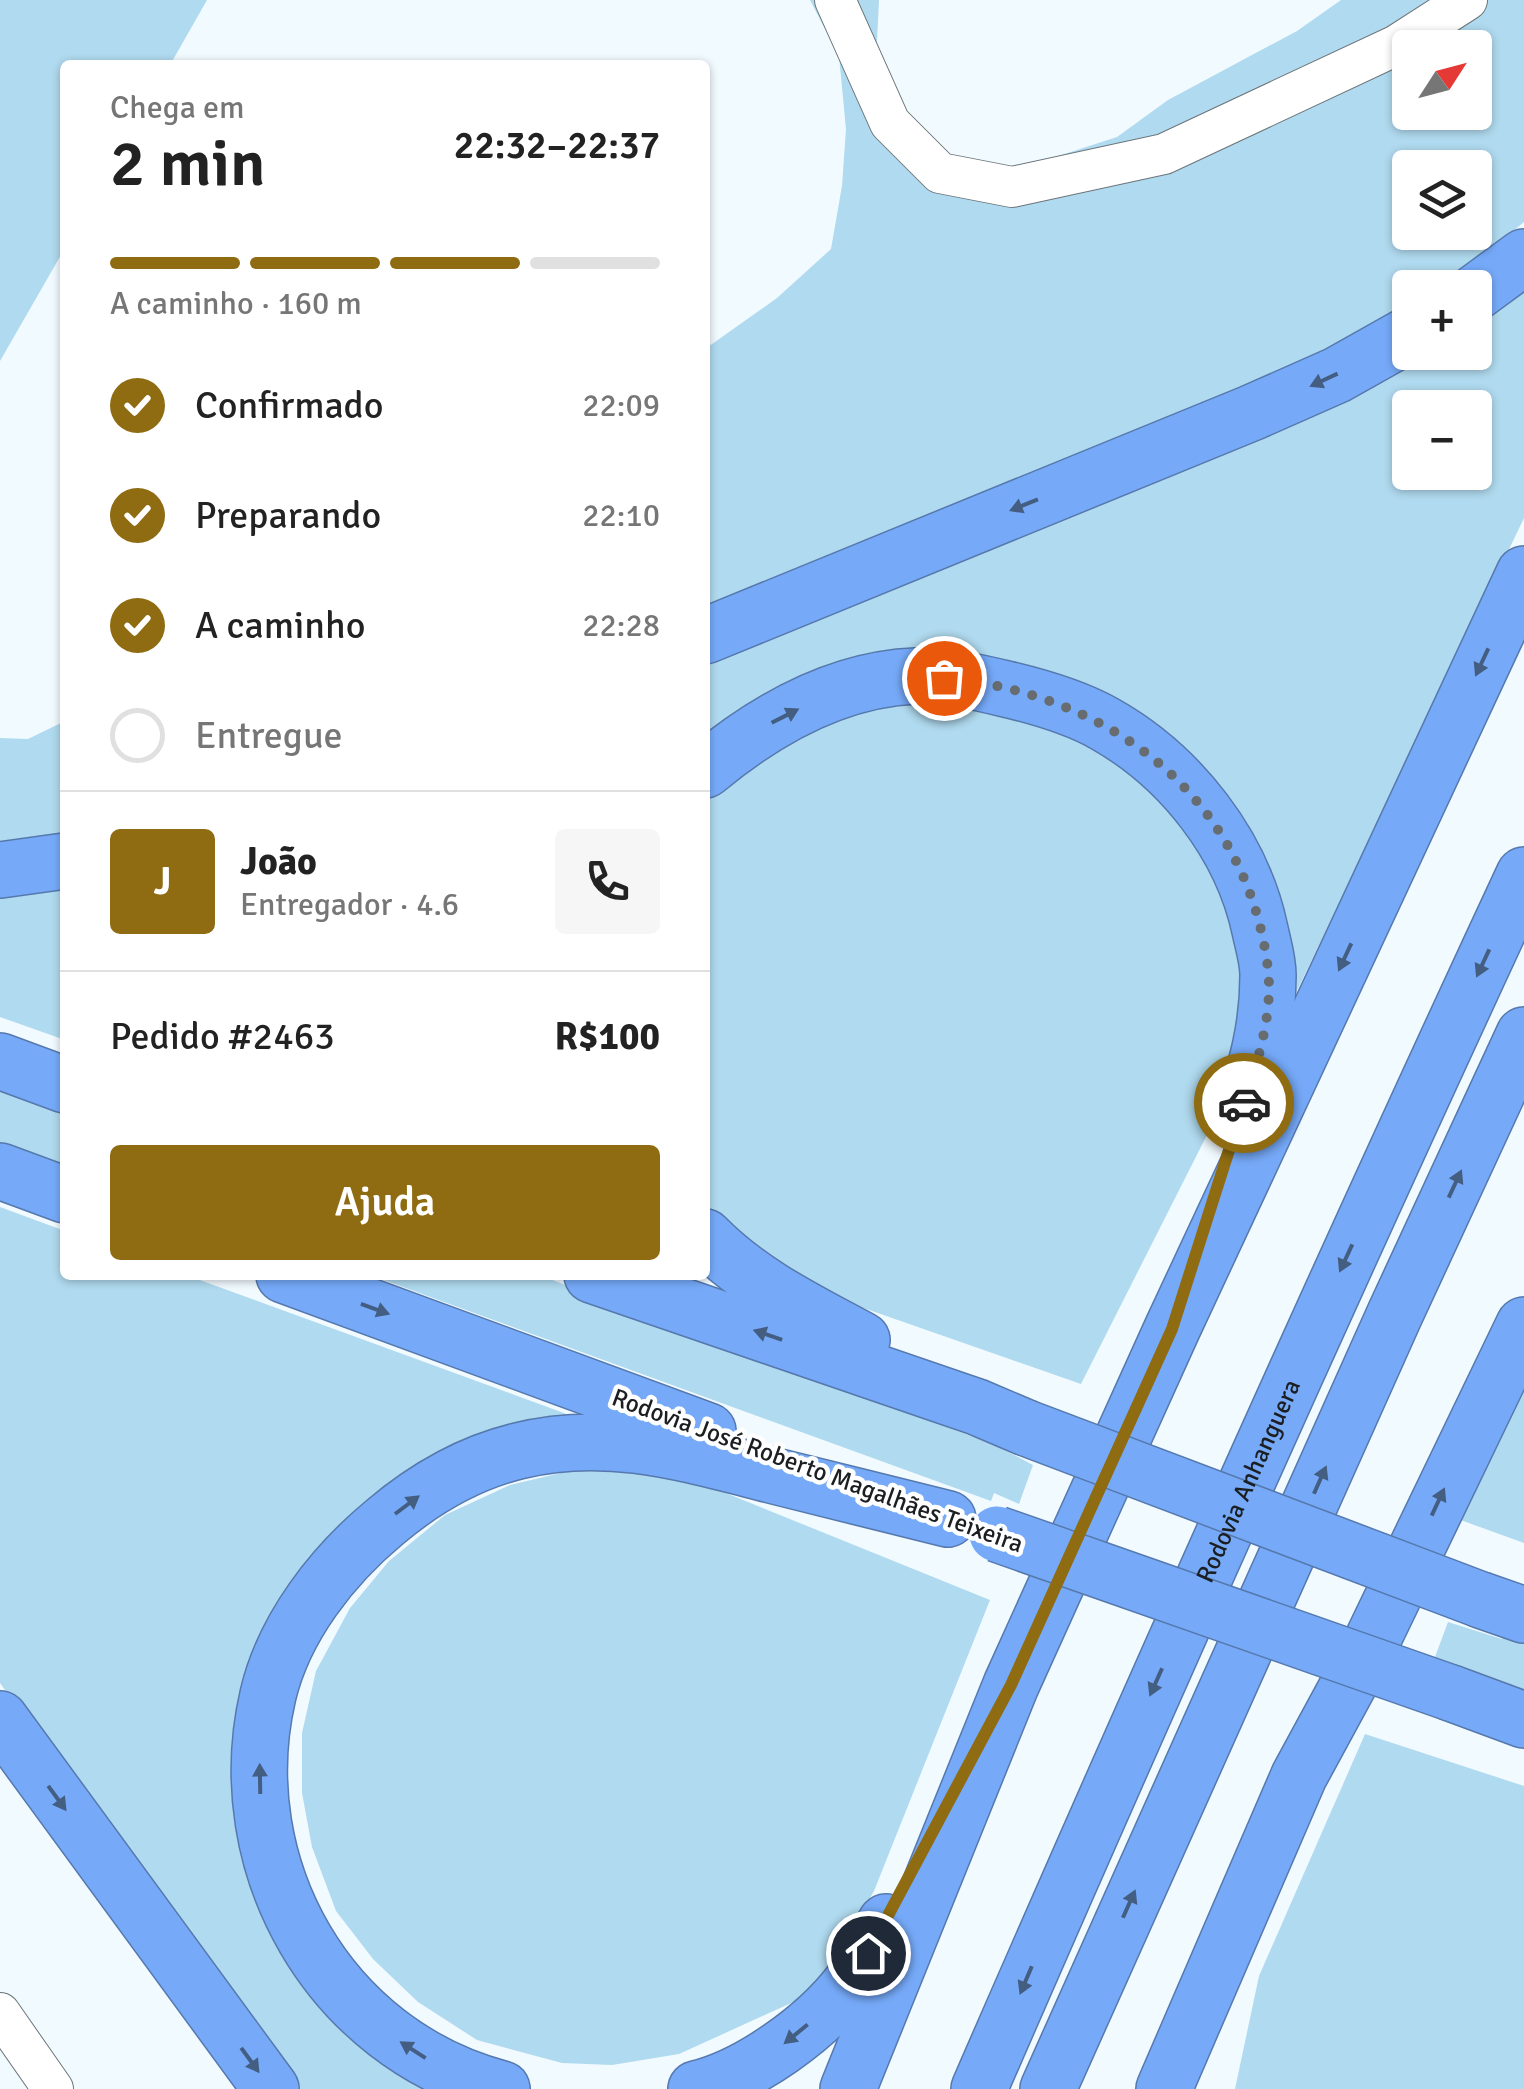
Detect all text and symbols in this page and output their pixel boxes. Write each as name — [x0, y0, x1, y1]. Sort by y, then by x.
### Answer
north arrow — [1392, 30, 1492, 130]
map controls — [1392, 30, 1492, 490]
text: Chega em — [110, 88, 244, 127]
text: 22:32–22:37 — [454, 122, 660, 169]
text: 2 min — [110, 124, 266, 204]
button: layers — [1392, 150, 1492, 250]
button: + — [1392, 270, 1492, 370]
text: A caminho · 160 m — [110, 284, 362, 323]
one-way arrow — [1309, 372, 1339, 388]
icon: check — [110, 378, 165, 433]
text: Confirmado — [195, 382, 384, 429]
text: 22:09 — [582, 386, 660, 425]
button: − — [1392, 390, 1492, 490]
icon: check — [110, 488, 165, 543]
text: Preparando — [195, 492, 381, 539]
text: 22:10 — [582, 496, 660, 535]
one-way arrow — [1009, 498, 1039, 514]
icon: check — [110, 598, 165, 653]
text: A caminho — [195, 602, 366, 649]
text: 22:28 — [582, 606, 660, 645]
pin — [902, 636, 987, 721]
one-way arrow — [1474, 647, 1490, 677]
icon: bag — [917, 651, 972, 706]
one-way arrow — [771, 708, 800, 725]
text: Entregue — [195, 712, 343, 759]
button: phone — [555, 829, 660, 934]
text: João — [240, 838, 317, 885]
text: J — [154, 858, 171, 905]
text: Entregador · 4.6 — [240, 885, 459, 924]
one-way arrow — [1337, 942, 1353, 971]
one-way arrow — [1475, 948, 1491, 978]
text: Pedido #2463 — [110, 1013, 335, 1060]
text: R$100 — [555, 1013, 660, 1060]
courier — [1194, 1053, 1294, 1153]
icon: car — [1217, 1076, 1272, 1131]
button: Ajuda — [110, 1145, 660, 1260]
one-way arrow — [1447, 1169, 1464, 1198]
one-way arrow — [1338, 1244, 1355, 1273]
one-way arrow — [360, 1302, 390, 1317]
one-way arrow — [752, 1327, 782, 1342]
street label: Rodovia Anhanguera — [1189, 1374, 1307, 1587]
street label: Rodovia José Roberto Magalhães Teixeira — [608, 1381, 1028, 1560]
one-way arrow — [1312, 1465, 1328, 1495]
one-way arrow — [1429, 1487, 1446, 1516]
one-way arrow — [394, 1495, 420, 1515]
one-way arrow — [1148, 1667, 1164, 1697]
one-way arrow — [251, 1763, 267, 1795]
one-way arrow — [47, 1785, 66, 1811]
one-way arrow — [1121, 1889, 1137, 1919]
pin — [826, 1911, 911, 1996]
icon: home — [841, 1926, 896, 1981]
one-way arrow — [1018, 1965, 1034, 1995]
one-way arrow — [784, 2023, 809, 2044]
one-way arrow — [399, 2042, 426, 2060]
one-way arrow — [240, 2046, 259, 2073]

